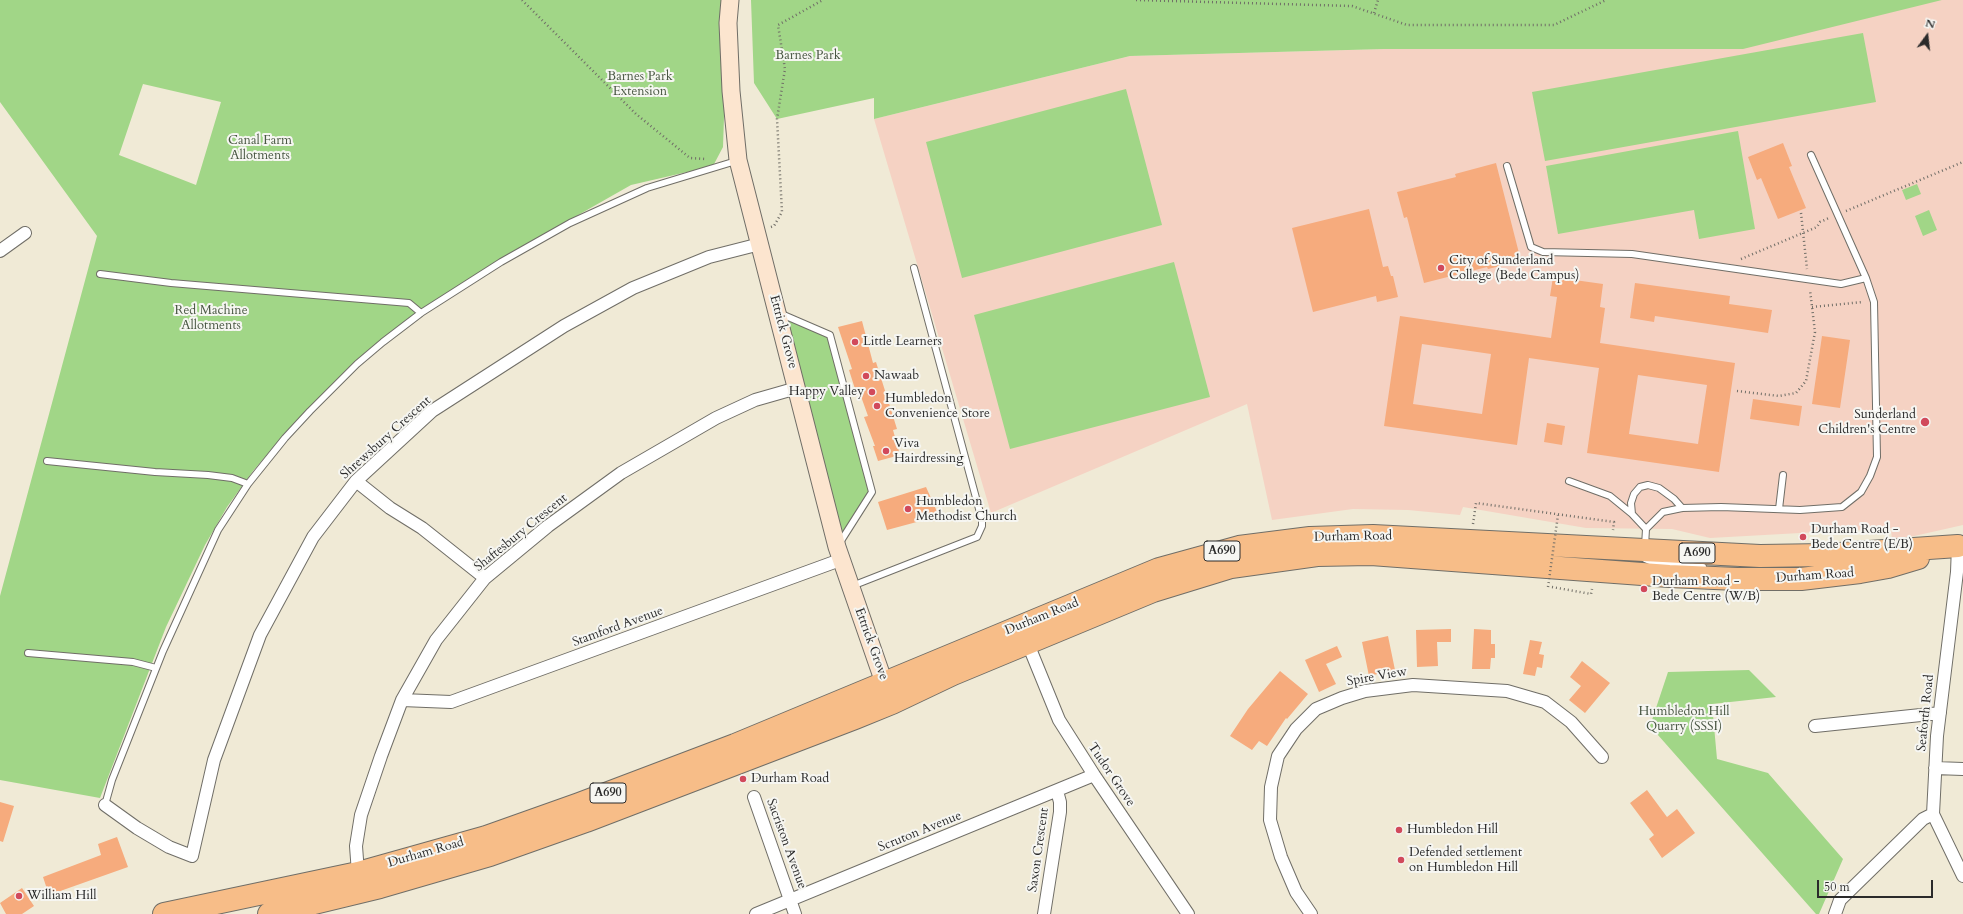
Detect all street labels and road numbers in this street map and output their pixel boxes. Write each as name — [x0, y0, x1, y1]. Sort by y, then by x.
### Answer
street label: Ettrick Grove — [766, 293, 800, 371]
street label: Shrewsbury Crescent — [337, 393, 435, 483]
street label: Shaftesbury Crescent — [471, 491, 571, 575]
street label: Durham Road — [1314, 529, 1392, 545]
road number: A690 — [1204, 541, 1240, 561]
road number: A690 — [1679, 543, 1715, 563]
street label: Durham Road — [1775, 565, 1855, 587]
street label: Durham Road — [1003, 595, 1081, 639]
street label: Stamford Avenue — [570, 603, 666, 651]
street label: Ettrick Grove — [851, 606, 891, 682]
street label: Spire View — [1346, 664, 1408, 690]
street label: Seaforth Road — [1914, 674, 1938, 752]
street label: Tudor Grove — [1084, 740, 1138, 810]
road number: A690 — [590, 783, 626, 803]
street label: Sacriston Avenue — [762, 797, 810, 891]
street label: Saxon Crescent — [1025, 807, 1053, 893]
street label: Scruton Avenue — [876, 808, 964, 856]
street label: Durham Road — [386, 835, 466, 871]

